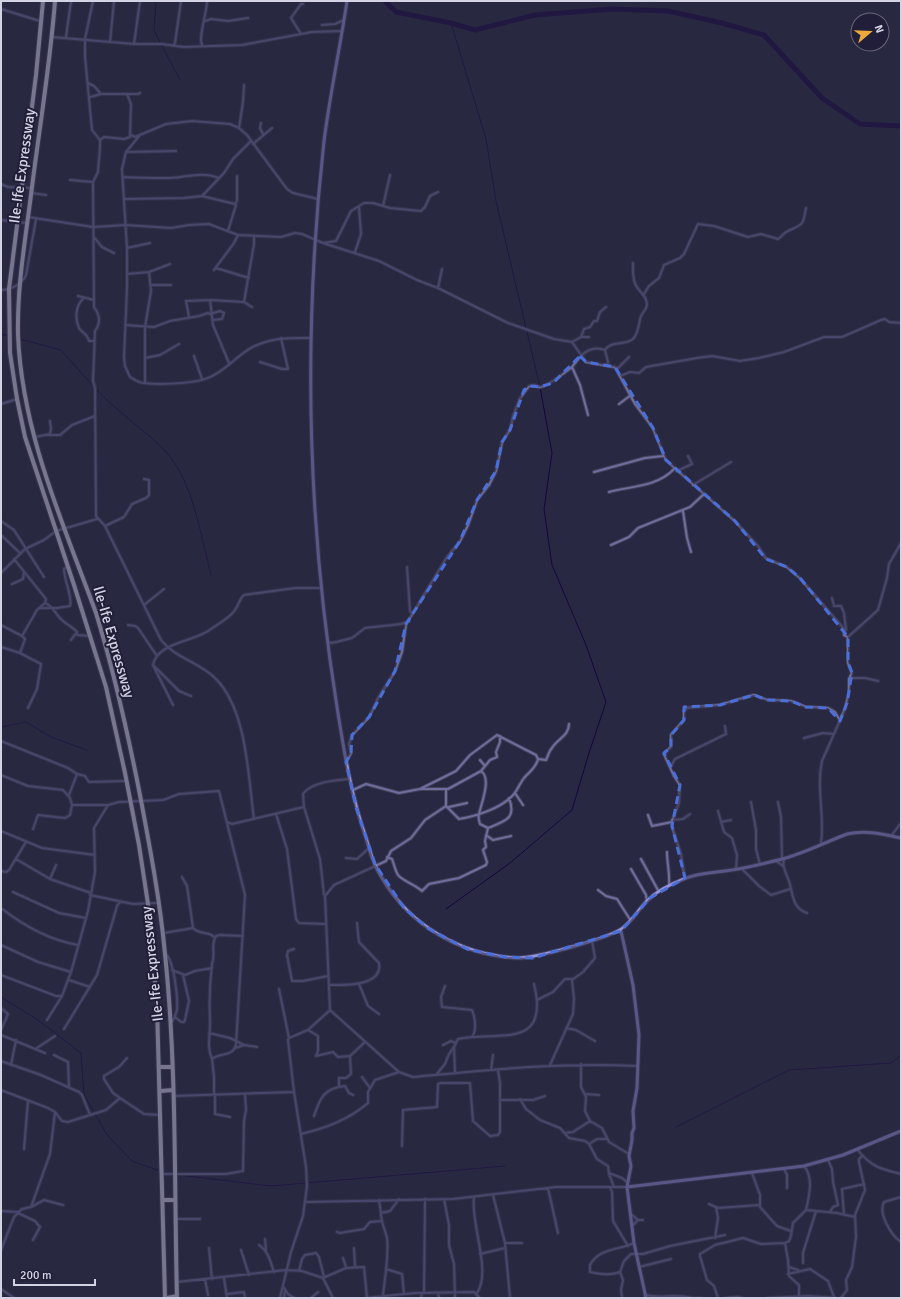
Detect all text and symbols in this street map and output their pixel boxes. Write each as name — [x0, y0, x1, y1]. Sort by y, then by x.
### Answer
north arrow — [850, 12, 890, 52]
text: N — [872, 23, 886, 35]
street label: Ile-Ife Expressway — [5, 107, 39, 225]
street label: Ile-Ife Expressway — [89, 584, 139, 700]
street label: Ile-Ife Expressway — [137, 905, 167, 1023]
scale bar — [14, 1261, 95, 1287]
text: 200 m — [20, 1268, 52, 1283]

